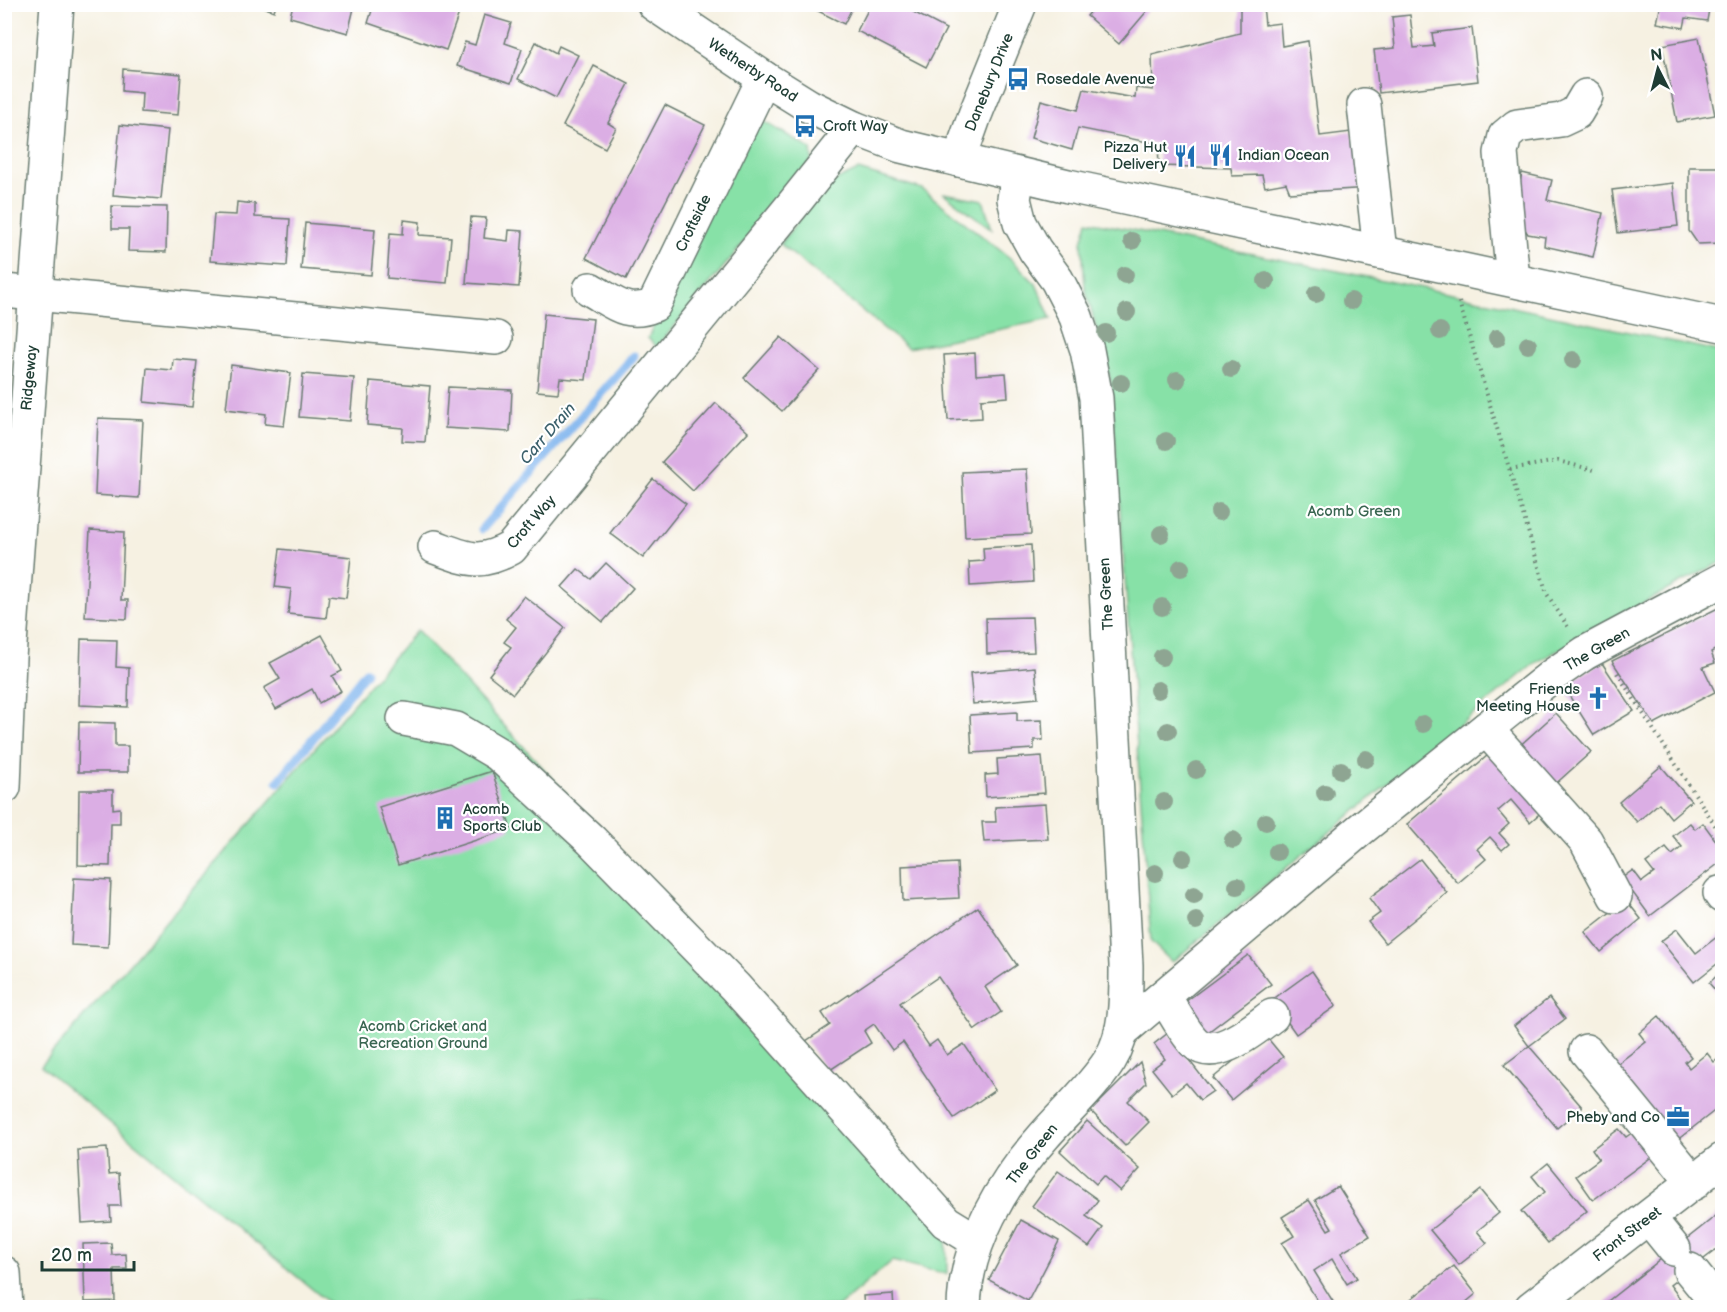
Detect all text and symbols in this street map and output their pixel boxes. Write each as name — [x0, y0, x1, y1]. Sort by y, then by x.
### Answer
street label: Danebury Drive — [961, 30, 1018, 134]
street label: Wetherby Road — [704, 34, 801, 107]
north arrow — [1628, 39, 1688, 99]
text: N — [1650, 45, 1664, 66]
bus stop icon: Rosedale Avenue — [1005, 66, 1031, 92]
place label: Rosedale Avenue — [1036, 70, 1155, 89]
bus stop icon: Croft Way — [792, 113, 818, 139]
place label: Croft Way — [823, 117, 888, 136]
place label: Pizza Hut Delivery — [1103, 138, 1167, 174]
restaurant icon: Indian Ocean — [1207, 142, 1233, 168]
restaurant icon: Pizza Hut Delivery — [1172, 143, 1198, 169]
place label: Indian Ocean — [1238, 146, 1329, 165]
street label: Croftside — [671, 191, 716, 255]
street label: Ridgeway — [17, 344, 42, 412]
water label: Carr Drain — [516, 399, 580, 469]
street label: Croft Way — [503, 491, 560, 553]
park label: Acomb Green — [1307, 502, 1401, 521]
street label: The Green — [1095, 557, 1118, 631]
street label: The Green — [1561, 623, 1633, 676]
place label: Friends Meeting House — [1476, 680, 1581, 716]
church icon: Friends Meeting House — [1585, 685, 1611, 711]
place label: Acomb Sports Club — [463, 800, 542, 836]
building icon: Acomb Sports Club — [432, 805, 458, 831]
park label: Acomb Cricket and Recreation Ground — [358, 1017, 488, 1053]
office icon: Pheby and Co — [1665, 1104, 1691, 1130]
place label: Pheby and Co — [1566, 1108, 1660, 1127]
street label: The Green — [1003, 1120, 1062, 1189]
street label: Front Street — [1589, 1202, 1666, 1266]
scale bar — [42, 1234, 134, 1272]
text: 20 m — [51, 1245, 92, 1266]

